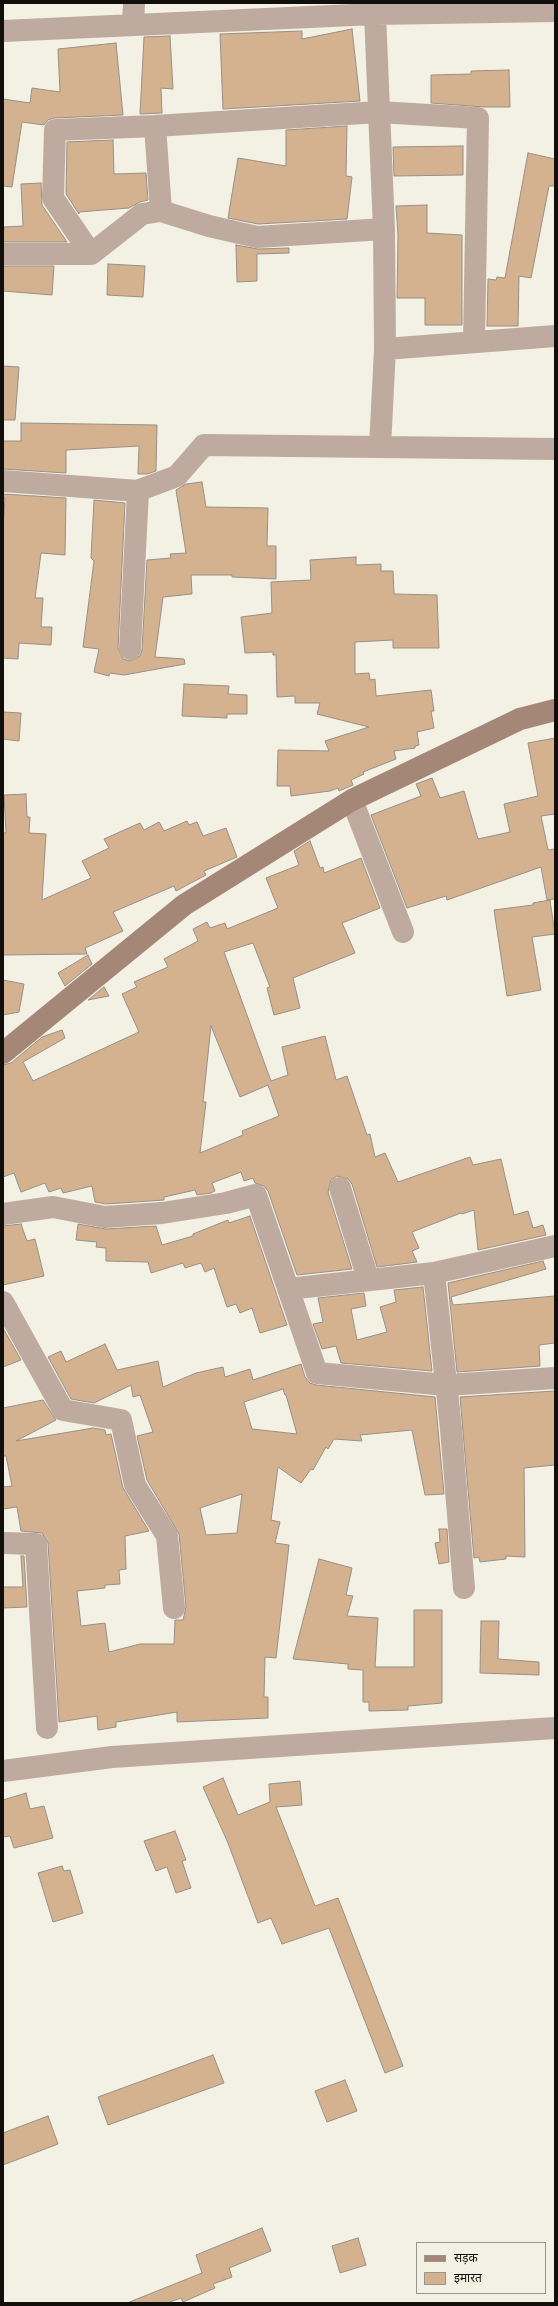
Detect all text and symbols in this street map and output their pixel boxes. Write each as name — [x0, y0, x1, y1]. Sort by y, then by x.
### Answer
legend — [416, 2242, 546, 2294]
text: सड़क — [454, 2250, 478, 2265]
text: इमारत — [454, 2270, 482, 2285]

